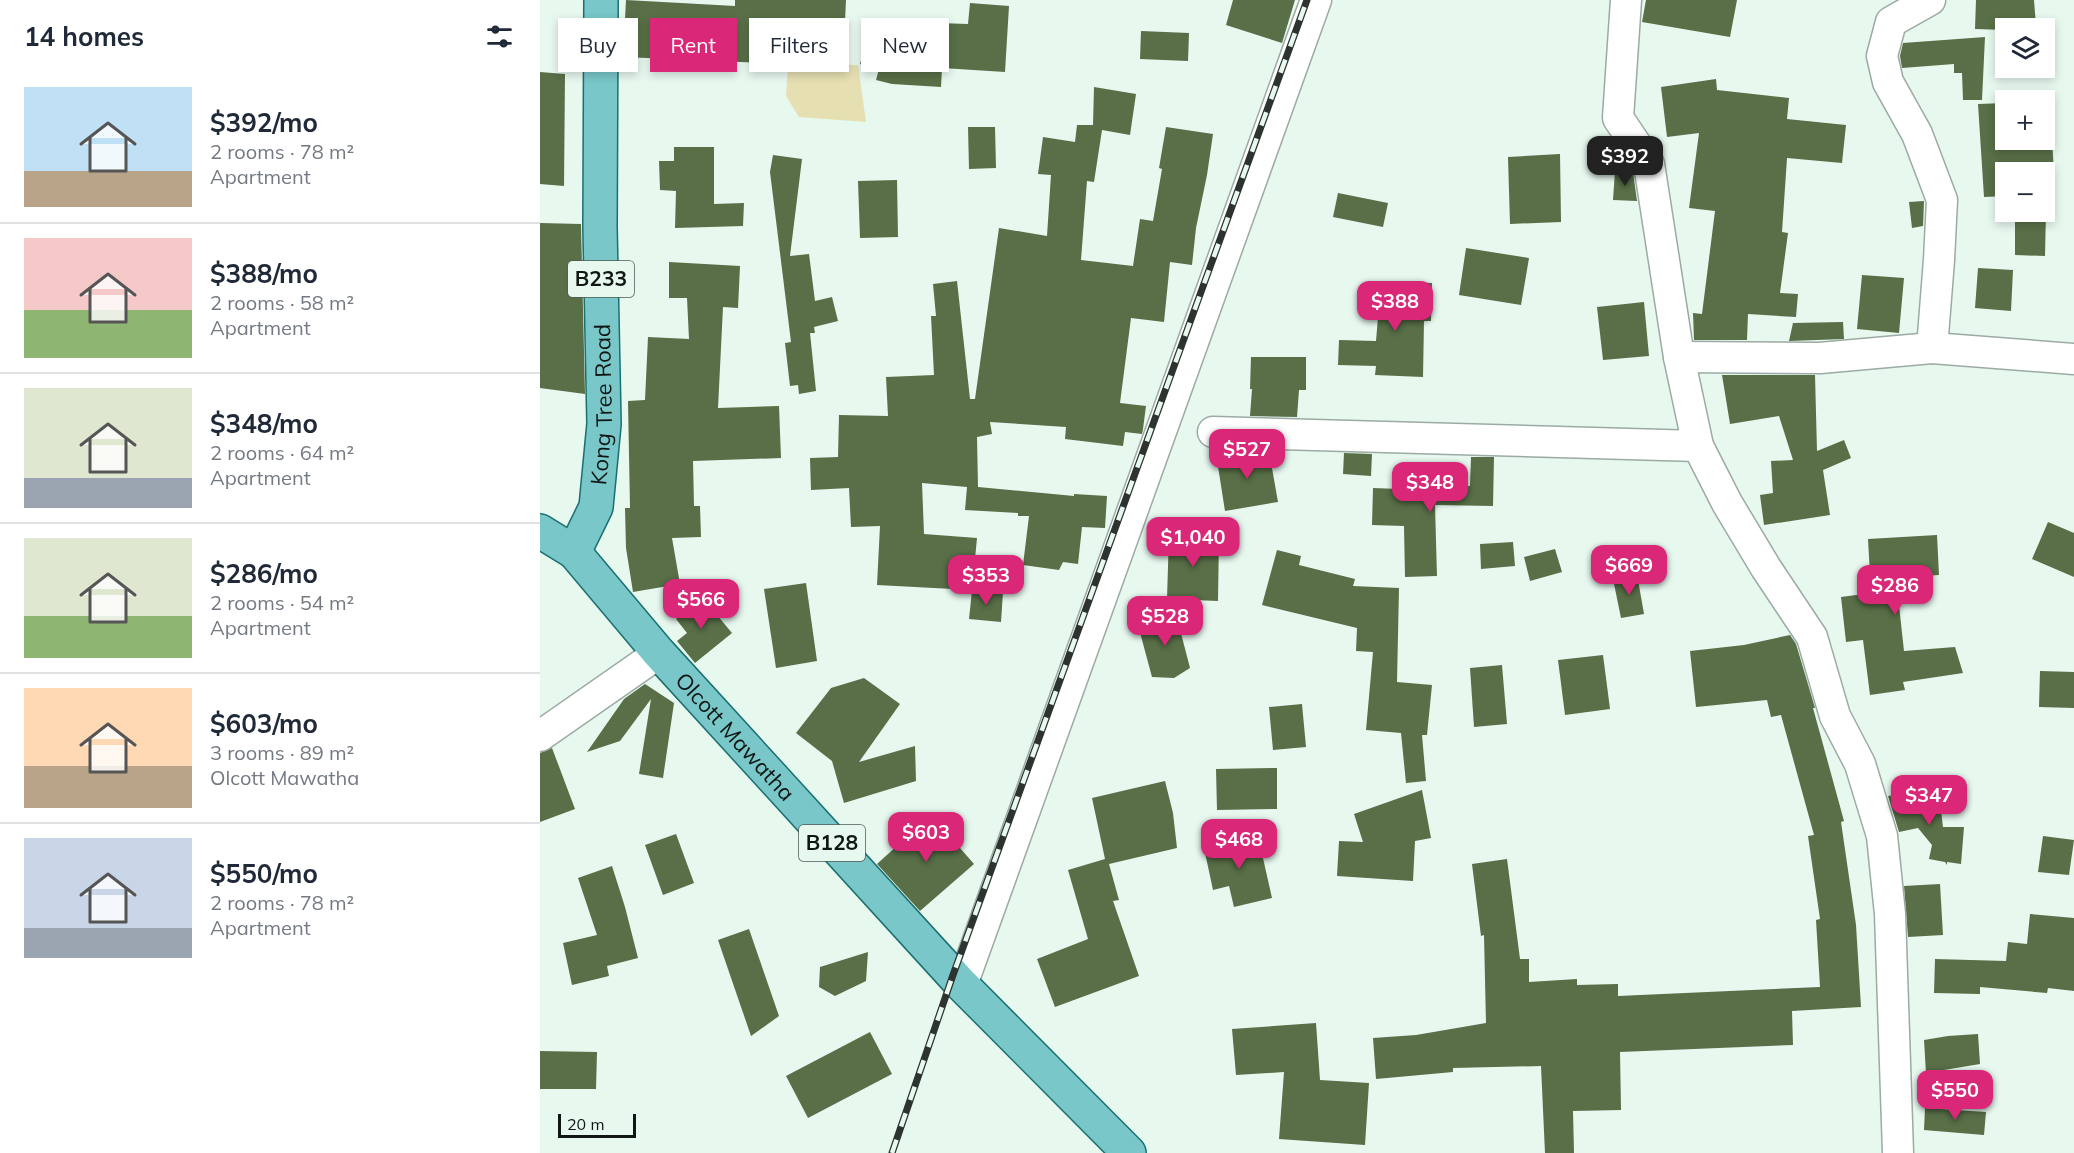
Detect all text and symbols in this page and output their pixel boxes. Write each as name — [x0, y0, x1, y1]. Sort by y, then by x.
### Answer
chip: Buy — [558, 18, 638, 72]
chip: Rent — [650, 18, 737, 72]
chip: Filters — [749, 18, 849, 72]
chip: New — [861, 18, 949, 72]
map controls — [1995, 18, 2055, 222]
button: layers — [1995, 18, 2055, 78]
text: 14 homes — [24, 20, 144, 53]
icon: filters — [483, 20, 516, 53]
button: + — [1995, 90, 2055, 150]
text: $392/mo — [210, 106, 318, 139]
icon: home — [72, 111, 144, 183]
pin: $392 — [1589, 136, 1661, 187]
text: 2 rooms · 78 m² — [210, 139, 354, 164]
text: $392 — [1601, 143, 1649, 168]
button: − — [1995, 162, 2055, 222]
text: Apartment — [210, 164, 311, 189]
text: $388/mo — [210, 257, 318, 290]
road number: B233 — [568, 261, 634, 297]
icon: home — [72, 262, 144, 334]
pin: $388 — [1359, 281, 1431, 332]
text: $388 — [1371, 288, 1419, 313]
text: 2 rooms · 58 m² — [210, 290, 354, 315]
text: Apartment — [210, 315, 311, 340]
street label: Kong Tree Road — [584, 324, 618, 486]
text: $348/mo — [210, 407, 318, 440]
icon: home — [72, 412, 144, 484]
pin: $527 — [1211, 429, 1283, 480]
text: $527 — [1223, 436, 1271, 461]
text: 2 rooms · 64 m² — [210, 440, 354, 465]
pin: $348 — [1394, 462, 1466, 513]
text: Apartment — [210, 465, 311, 490]
text: $348 — [1406, 469, 1454, 494]
pin: $1,040 — [1144, 517, 1242, 568]
text: $1,040 — [1161, 524, 1225, 549]
pin: $669 — [1593, 545, 1665, 596]
text: $669 — [1605, 552, 1653, 577]
pin: $353 — [950, 555, 1022, 606]
text: $286/mo — [210, 557, 318, 590]
icon: home — [72, 562, 144, 634]
text: $353 — [962, 562, 1010, 587]
pin: $286 — [1859, 565, 1931, 616]
text: $286 — [1871, 572, 1919, 597]
pin: $566 — [665, 579, 737, 630]
text: $566 — [677, 586, 725, 611]
text: 2 rooms · 54 m² — [210, 590, 354, 615]
pin: $528 — [1129, 596, 1201, 647]
text: $528 — [1141, 603, 1189, 628]
text: Apartment — [210, 615, 311, 640]
street label: Olcott Mawatha — [670, 666, 801, 807]
text: $603/mo — [210, 707, 318, 740]
icon: home — [72, 712, 144, 784]
text: 3 rooms · 89 m² — [210, 740, 354, 765]
text: Olcott Mawatha — [210, 765, 359, 790]
pin: $347 — [1893, 775, 1965, 826]
text: $347 — [1905, 782, 1953, 807]
pin: $603 — [890, 812, 962, 863]
text: $603 — [902, 819, 950, 844]
pin: $468 — [1203, 819, 1275, 870]
road number: B128 — [799, 825, 865, 861]
text: $468 — [1215, 826, 1263, 851]
text: $550/mo — [210, 857, 318, 890]
icon: home — [72, 862, 144, 934]
text: 2 rooms · 78 m² — [210, 890, 354, 915]
text: Apartment — [210, 915, 311, 940]
pin: $550 — [1919, 1070, 1991, 1121]
text: $550 — [1931, 1077, 1979, 1102]
scale bar — [558, 1111, 636, 1138]
text: 20 m — [567, 1114, 604, 1134]

